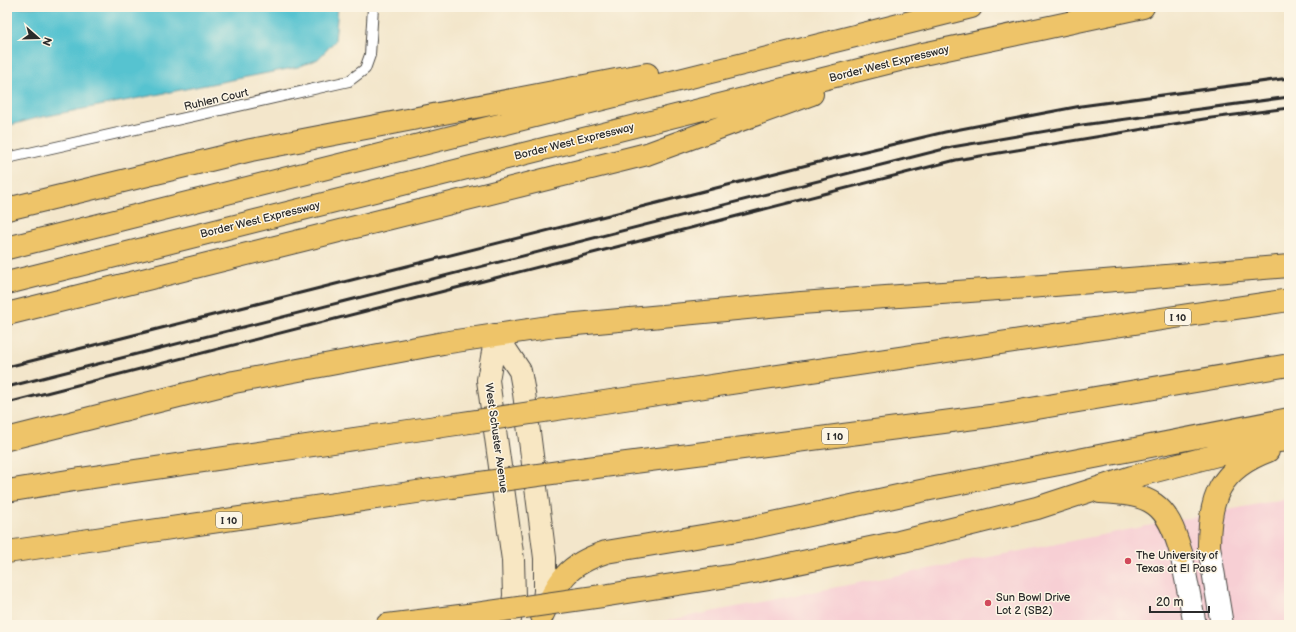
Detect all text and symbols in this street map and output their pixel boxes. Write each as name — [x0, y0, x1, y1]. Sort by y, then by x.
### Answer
north arrow — [18, 18, 58, 58]
text: N — [39, 35, 54, 47]
street label: Border West Expressway — [828, 42, 950, 85]
street label: Ruhlen Court — [183, 86, 250, 113]
street label: Border West Expressway — [513, 120, 635, 163]
street label: Border West Expressway — [199, 198, 321, 241]
road number: I 10 — [1165, 309, 1191, 325]
street label: West Schuster Avenue — [482, 382, 511, 494]
road number: I 10 — [822, 428, 848, 444]
road number: I 10 — [216, 512, 242, 528]
place label: The University of Texas at El Paso — [1136, 549, 1219, 575]
marker: The University of Texas at El Paso — [1123, 556, 1133, 566]
scale bar — [1150, 588, 1209, 614]
place label: Sun Bowl Drive Lot 2 (SB2) — [996, 591, 1071, 617]
text: 20 m — [1156, 595, 1183, 610]
marker: Sun Bowl Drive Lot 2 (SB2) — [983, 598, 993, 608]

